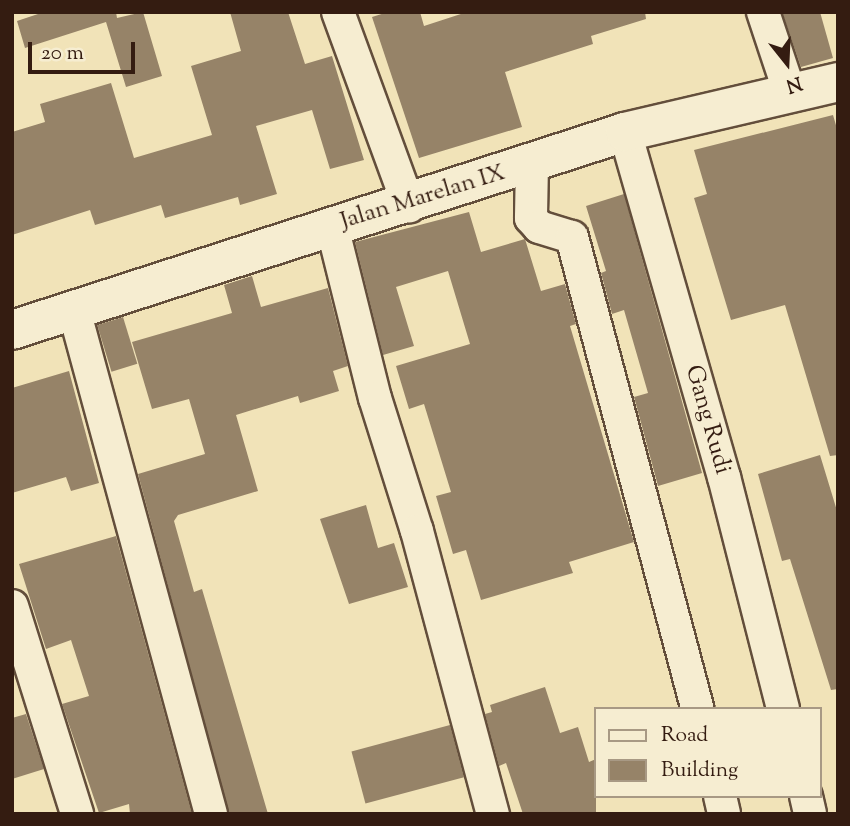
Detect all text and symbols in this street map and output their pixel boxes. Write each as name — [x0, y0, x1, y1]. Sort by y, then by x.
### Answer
scale bar — [32, 28, 138, 72]
north arrow — [752, 28, 822, 98]
text: 20 m — [41, 39, 84, 69]
text: N — [782, 68, 805, 99]
street label: Jalan Marelan IX — [337, 159, 509, 237]
street label: Gang Rudi — [678, 362, 736, 478]
legend — [594, 707, 822, 798]
text: Road — [661, 721, 708, 751]
text: Building — [661, 756, 738, 786]

